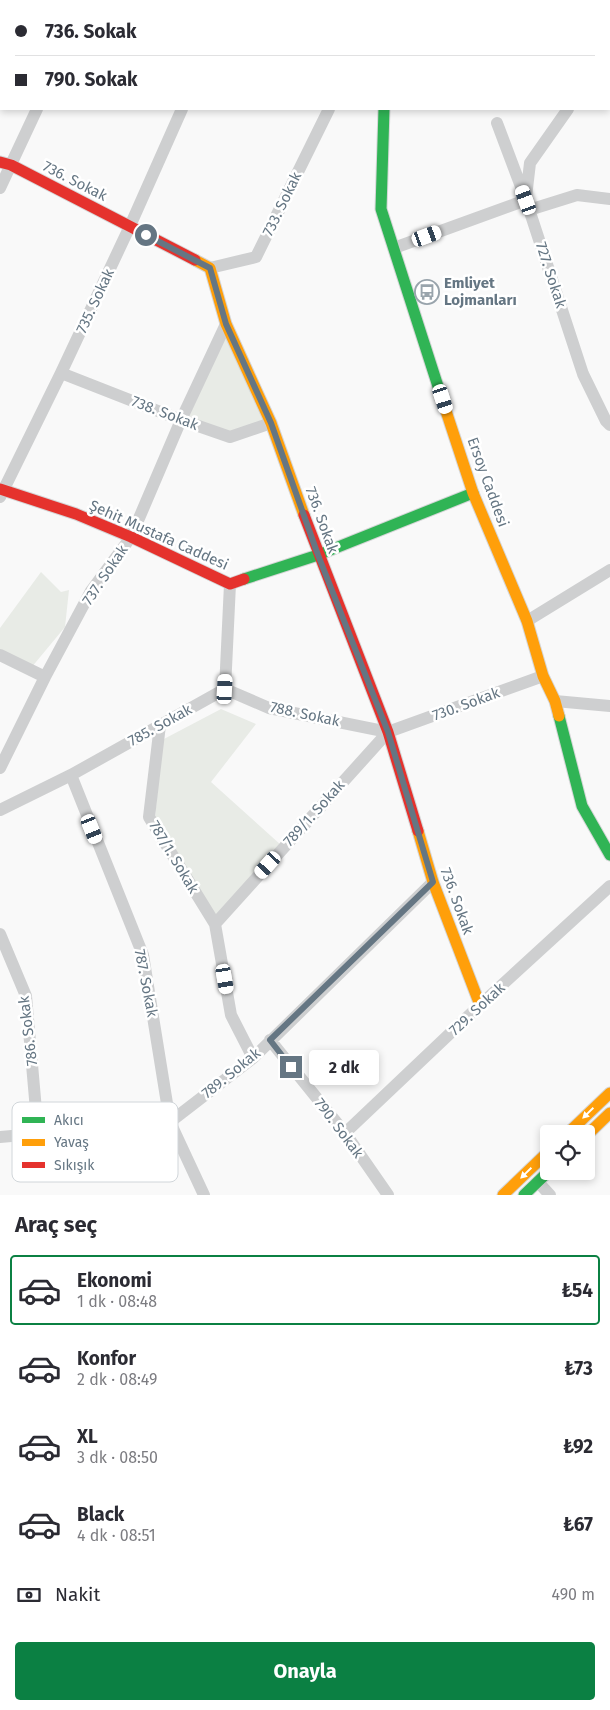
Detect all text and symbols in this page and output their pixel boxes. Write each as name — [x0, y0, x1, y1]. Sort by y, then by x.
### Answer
text: 736. Sokak — [45, 20, 137, 43]
text: 790. Sokak — [45, 68, 138, 91]
street label: 736. Sokak — [40, 157, 110, 205]
street label: 733. Sokak — [259, 169, 305, 239]
car — [513, 183, 538, 217]
route start — [135, 224, 157, 246]
car — [410, 224, 443, 248]
street label: 727. Sokak — [532, 240, 570, 310]
street label: 735. Sokak — [72, 266, 118, 336]
place label: Emliyet Lojmanları — [444, 274, 517, 309]
bus stop icon: Emliyet Lojmanları — [414, 279, 440, 305]
car — [431, 382, 454, 416]
street label: 738. Sokak — [129, 392, 201, 434]
street label: Ersoy Caddesi — [463, 435, 513, 529]
street label: 736. Sokak — [302, 484, 343, 556]
street label: Şehit Mustafa Caddesi — [87, 496, 231, 574]
street label: 737. Sokak — [78, 541, 132, 608]
car — [216, 674, 233, 704]
street label: 730. Sokak — [430, 683, 502, 724]
street label: 788. Sokak — [269, 698, 342, 730]
street label: 785. Sokak — [125, 700, 195, 750]
street label: 789/1. Sokak — [280, 776, 349, 850]
car — [79, 812, 104, 846]
street label: 787/1. Sokak — [145, 817, 203, 897]
car — [252, 849, 283, 881]
street label: 736. Sokak — [437, 865, 478, 937]
street label: 787. Sokak — [131, 947, 161, 1019]
car — [215, 963, 234, 995]
street label: 729. Sokak — [445, 979, 509, 1039]
street label: 786. Sokak — [15, 995, 41, 1067]
street label: 789. Sokak — [198, 1044, 264, 1102]
callout: 2 dk — [308, 1050, 378, 1084]
route end — [280, 1056, 302, 1078]
text: 2 dk — [329, 1058, 359, 1077]
street label: 790. Sokak — [311, 1094, 368, 1162]
legend — [12, 1102, 178, 1182]
one-way arrow — [583, 1107, 595, 1119]
text: Akıcı — [54, 1112, 84, 1129]
map controls — [540, 1125, 595, 1180]
button: locate — [540, 1125, 595, 1180]
text: Yavaş — [54, 1134, 89, 1151]
text: Sıkışık — [54, 1157, 95, 1174]
one-way arrow — [520, 1167, 532, 1179]
text: Araç seç — [15, 1211, 97, 1238]
icon: car — [17, 1268, 62, 1313]
text: Ekonomi — [77, 1269, 152, 1292]
text: ₺54 — [562, 1279, 593, 1302]
text: 1 dk · 08:48 — [77, 1292, 157, 1311]
icon: car — [17, 1346, 62, 1391]
text: Konfor — [77, 1347, 136, 1370]
text: ₺73 — [564, 1357, 593, 1380]
text: 2 dk · 08:49 — [77, 1370, 157, 1389]
icon: car — [17, 1424, 62, 1469]
text: XL — [77, 1425, 98, 1448]
text: ₺92 — [563, 1435, 593, 1458]
text: 3 dk · 08:50 — [77, 1448, 158, 1467]
icon: car — [17, 1502, 62, 1547]
text: Black — [77, 1503, 124, 1526]
text: ₺67 — [563, 1513, 593, 1536]
text: 4 dk · 08:51 — [77, 1526, 156, 1545]
icon: cash — [15, 1581, 43, 1609]
text: Nakit — [55, 1583, 100, 1606]
text: 490 m — [552, 1585, 595, 1604]
button: Onayla — [15, 1642, 595, 1700]

